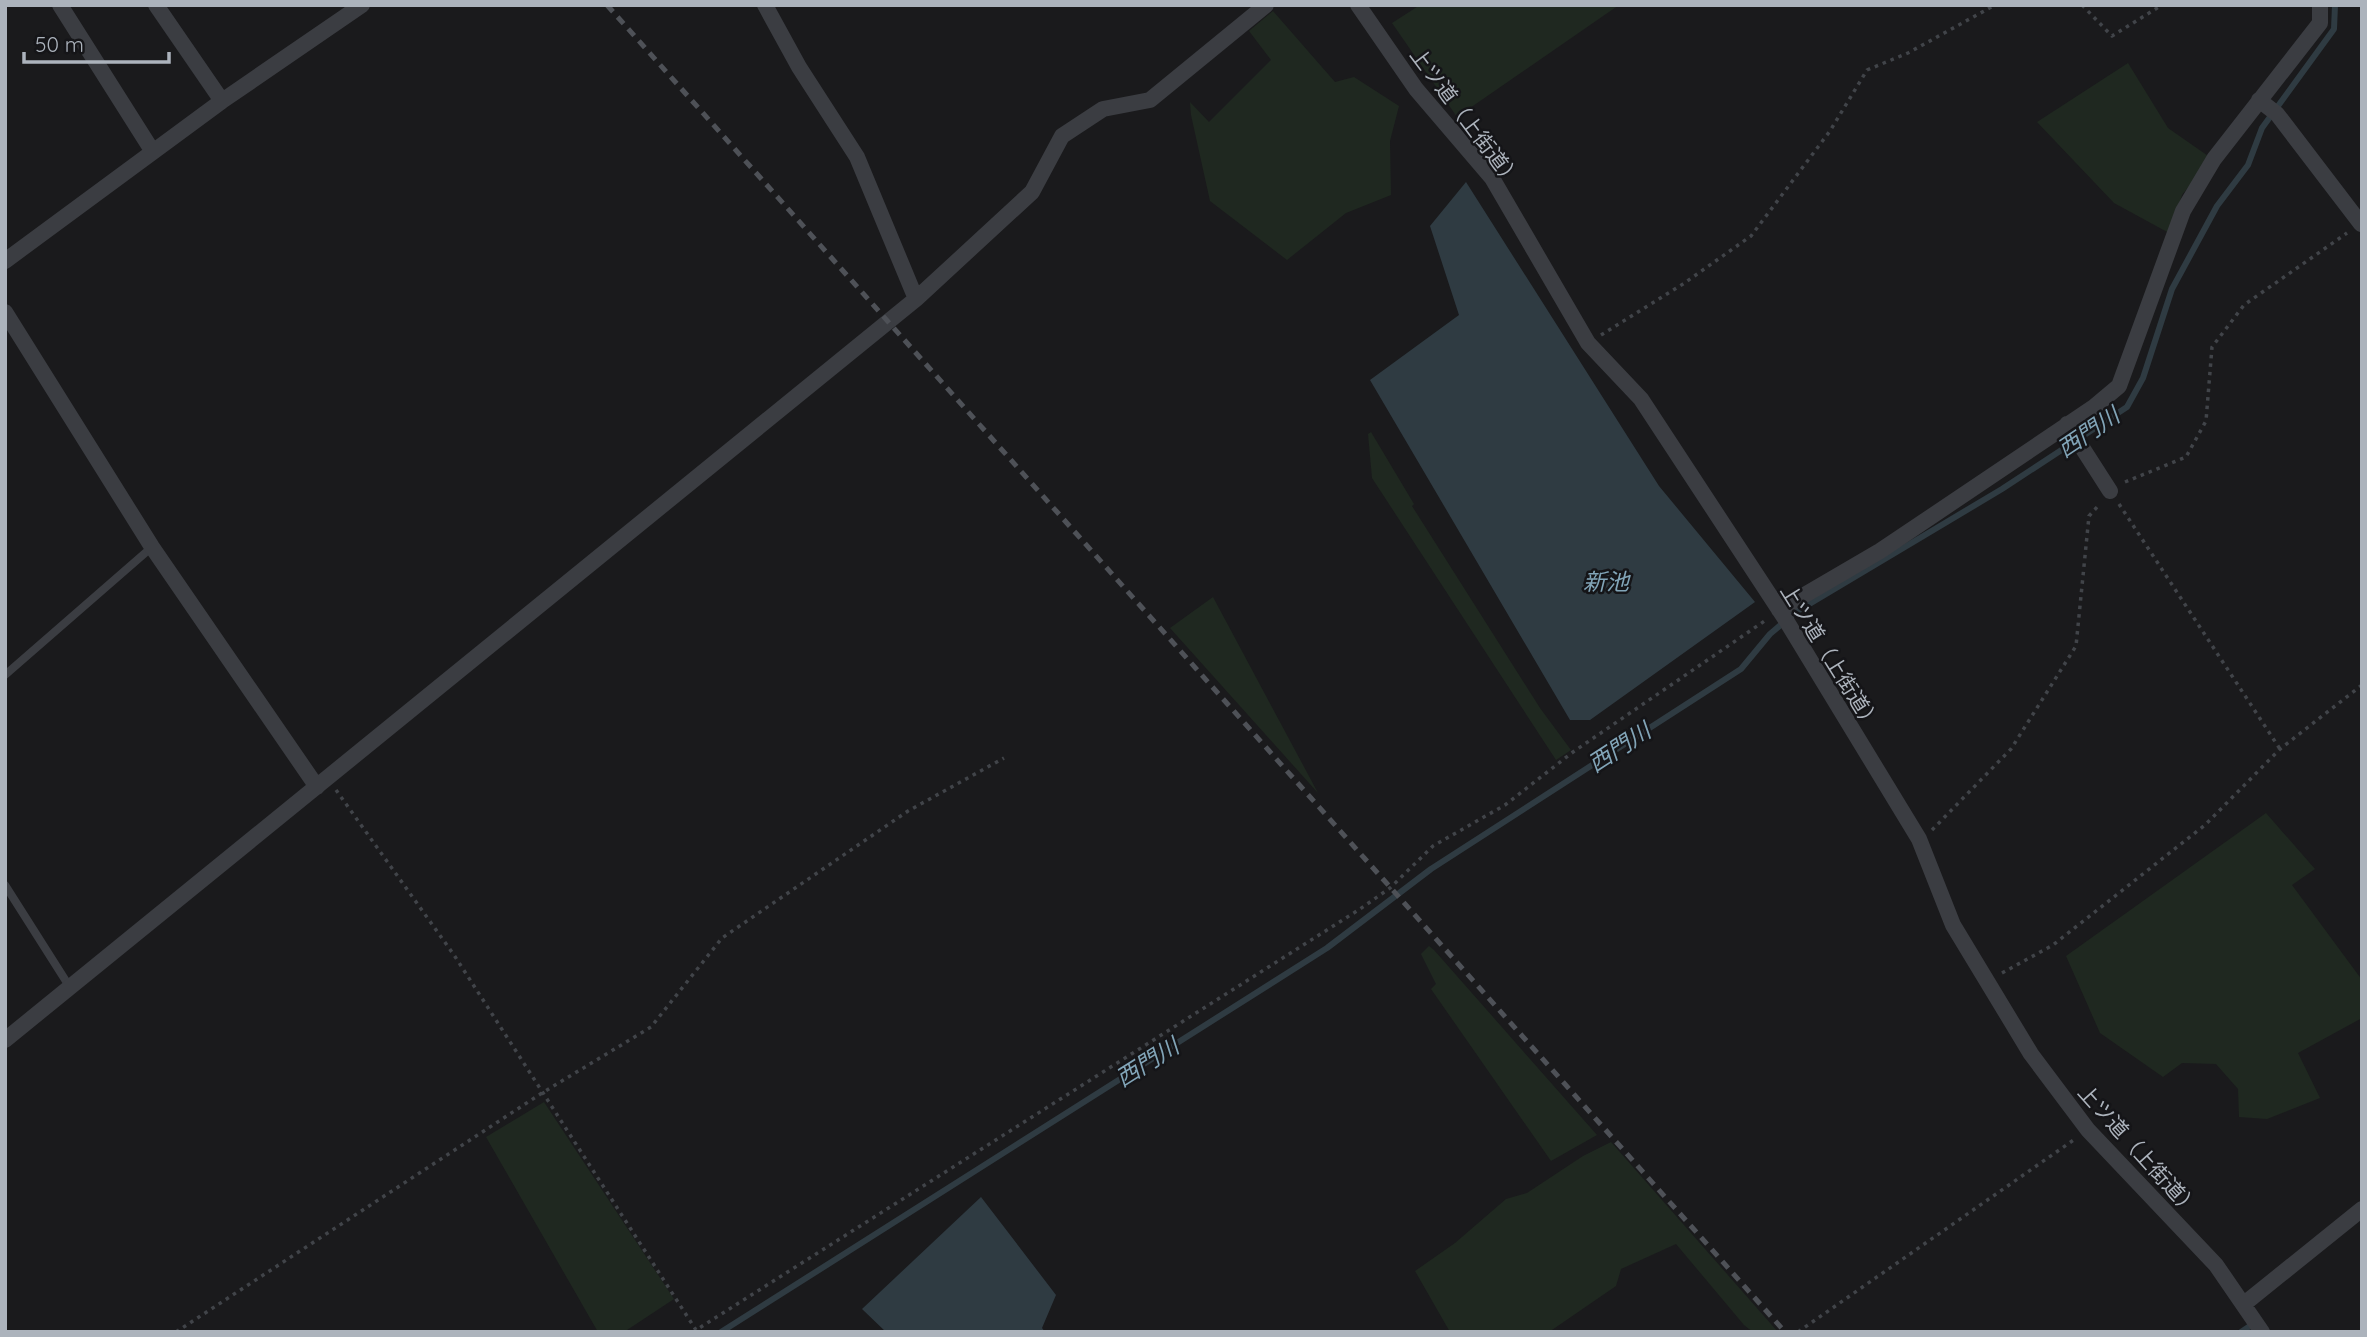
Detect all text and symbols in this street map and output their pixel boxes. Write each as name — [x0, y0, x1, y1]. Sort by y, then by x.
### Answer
scale bar — [24, 21, 170, 65]
text: 50 m — [35, 31, 84, 57]
street label: 上ツ道（上街道） — [1405, 42, 1527, 192]
water label: 西門川 — [2051, 399, 2127, 463]
water label: 新池 — [1583, 567, 1631, 596]
street label: 上ツ道（上街道） — [1775, 579, 1887, 735]
water label: 西門川 — [1582, 714, 1658, 778]
water label: 西門川 — [1110, 1030, 1186, 1093]
street label: 上ツ道（上街道） — [2073, 1079, 2205, 1221]

